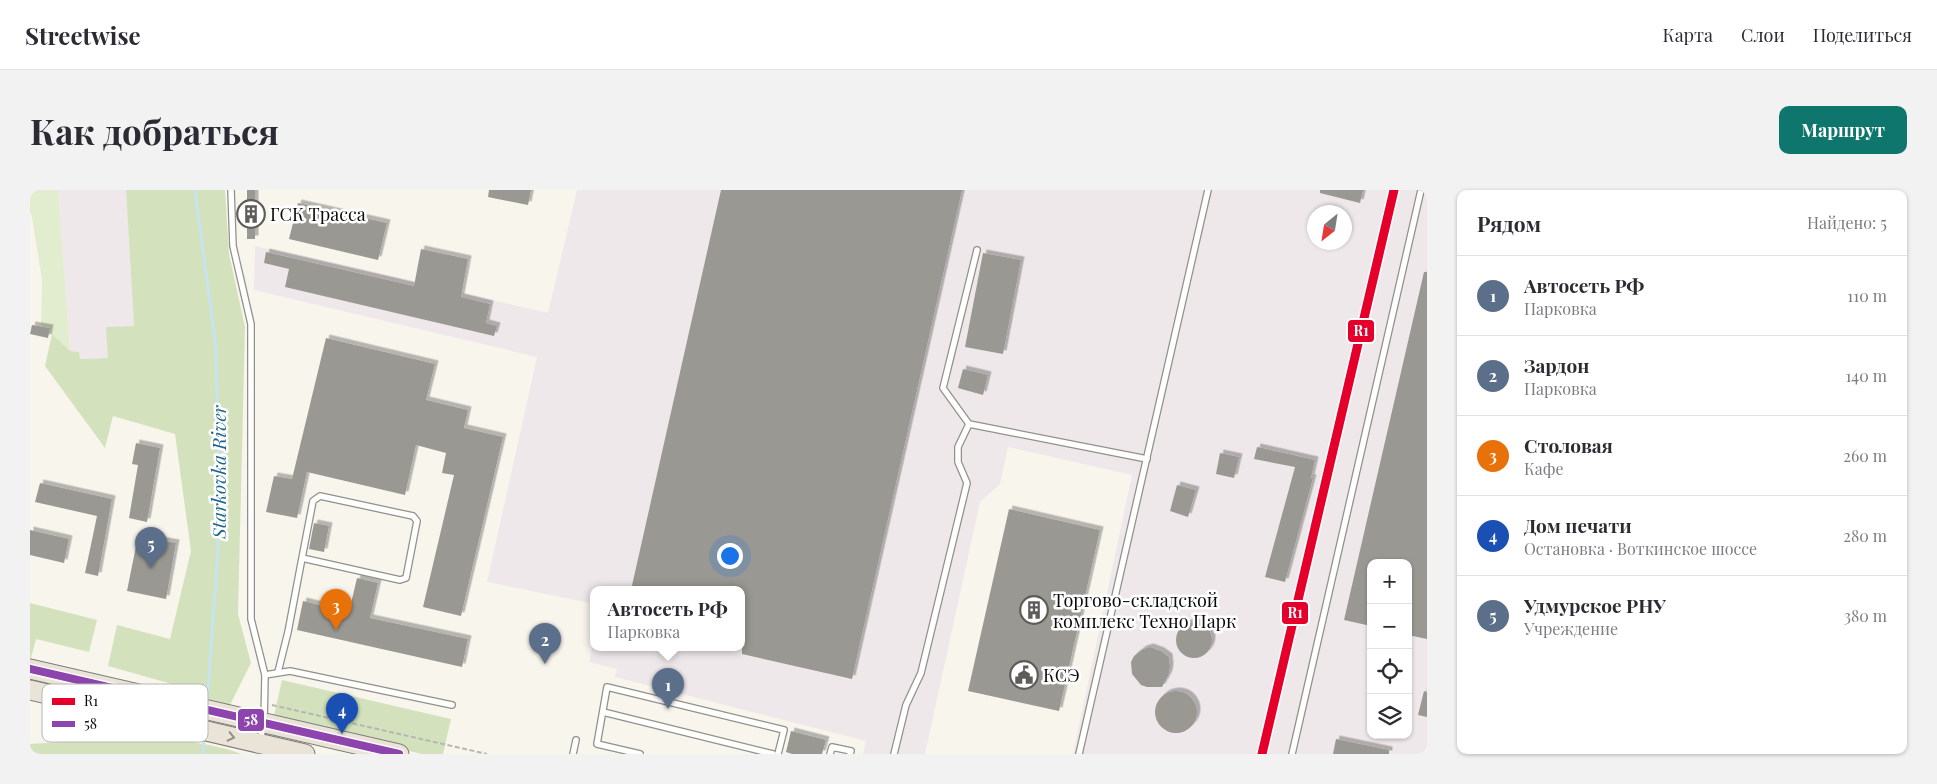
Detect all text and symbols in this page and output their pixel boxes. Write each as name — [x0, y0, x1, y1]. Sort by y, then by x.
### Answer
text: Streetwise — [25, 19, 141, 51]
text: Карта — [1662, 23, 1713, 47]
text: Слои — [1741, 23, 1785, 47]
text: Поделиться — [1813, 23, 1912, 47]
button: Маршрут — [1779, 106, 1907, 154]
text: Как добраться — [30, 107, 279, 154]
building icon: ГСК Трасса — [236, 199, 266, 229]
place label: ГСК Трасса — [270, 202, 366, 226]
north arrow — [1307, 205, 1352, 250]
text: Рядом — [1477, 209, 1541, 237]
text: Найдено: 5 — [1807, 212, 1887, 233]
text: Автосеть РФ — [1524, 272, 1644, 298]
text: 1 — [1490, 285, 1496, 306]
text: 110 m — [1847, 285, 1887, 306]
text: Парковка — [1524, 298, 1597, 319]
line badge: R1 — [1347, 319, 1375, 343]
text: R1 — [1353, 321, 1369, 340]
text: Зардон — [1524, 352, 1589, 378]
text: 2 — [1489, 365, 1497, 386]
text: 140 m — [1845, 365, 1887, 386]
text: Парковка — [1524, 378, 1597, 399]
water label: Starkovka River — [205, 404, 231, 540]
text: Столовая — [1524, 432, 1613, 458]
text: 3 — [1489, 445, 1497, 466]
text: 260 m — [1843, 445, 1887, 466]
text: Кафе — [1524, 458, 1564, 479]
text: Дом печати — [1524, 512, 1632, 538]
text: 4 — [1489, 525, 1497, 546]
text: 280 m — [1843, 525, 1887, 546]
pin: 5 — [135, 527, 167, 568]
text: Остановка · Воткинское шоссе — [1524, 538, 1757, 559]
your location — [717, 543, 743, 569]
map controls — [1367, 559, 1412, 739]
button: + — [1367, 559, 1412, 604]
popup — [590, 586, 745, 651]
place label: Торгово-складской комплекс Техно Парк — [1053, 588, 1236, 633]
pin: 3 — [320, 589, 352, 630]
text: Удмурское РНУ — [1524, 592, 1666, 618]
text: Автосеть РФ — [607, 595, 728, 621]
building icon: Торгово-складской комплекс Техно Парк — [1019, 595, 1049, 625]
line badge: R1 — [1281, 601, 1309, 625]
text: R1 — [1287, 603, 1303, 622]
button: − — [1367, 604, 1412, 649]
text: 5 — [1489, 605, 1497, 626]
text: 380 m — [1844, 605, 1887, 626]
text: Учреждение — [1524, 618, 1618, 639]
text: Парковка — [607, 621, 680, 642]
pin: 2 — [529, 623, 561, 664]
button: locate — [1367, 649, 1412, 694]
public building icon: КСЭ — [1009, 660, 1039, 690]
place label: КСЭ — [1043, 663, 1080, 687]
pin: 1 — [652, 668, 684, 709]
legend — [42, 684, 208, 742]
text: R1 — [84, 691, 98, 710]
pin: 4 — [326, 693, 358, 734]
button: layers — [1367, 694, 1412, 739]
line badge: 58 — [237, 708, 265, 732]
text: 58 — [244, 710, 258, 729]
text: 58 — [84, 714, 97, 733]
one-way arrow — [226, 731, 235, 742]

